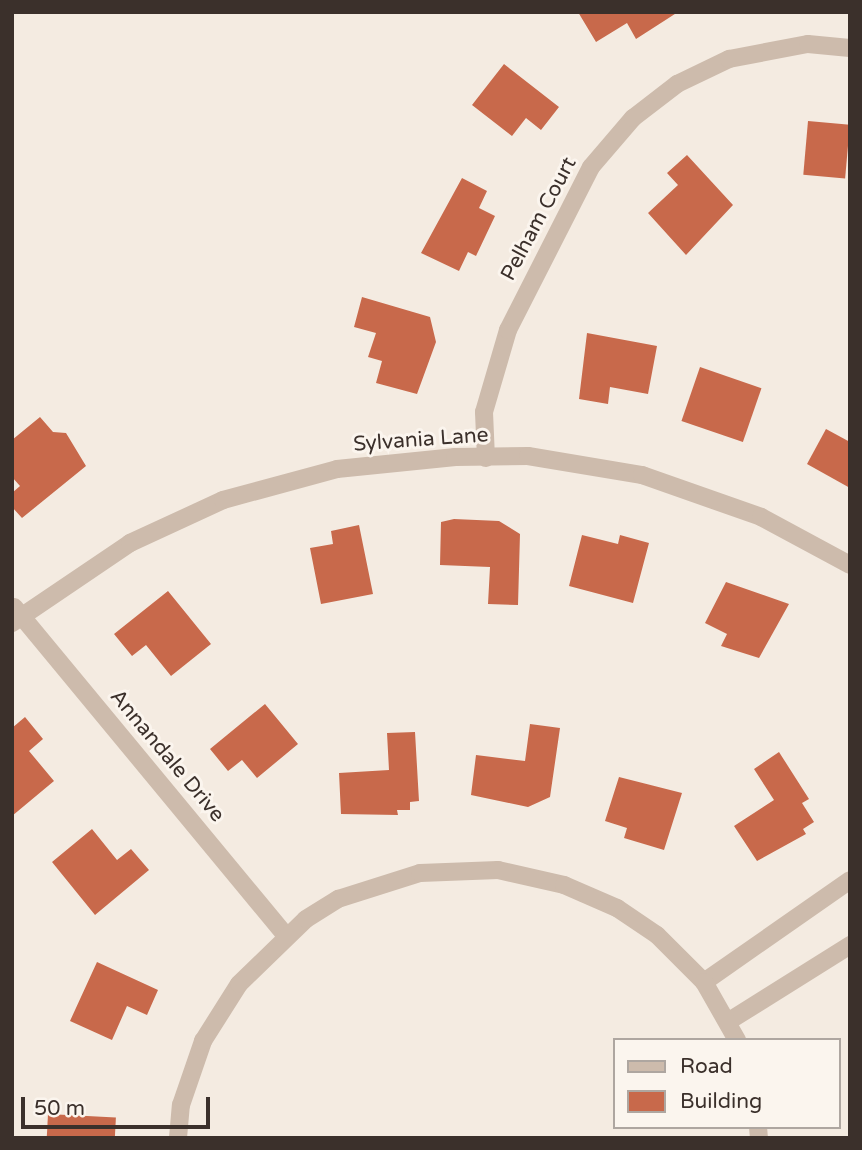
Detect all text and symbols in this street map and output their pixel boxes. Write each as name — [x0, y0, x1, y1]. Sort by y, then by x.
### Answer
street label: Pelham Court — [496, 153, 582, 285]
street label: Sylvania Lane — [353, 423, 489, 457]
street label: Annandale Drive — [104, 685, 230, 827]
legend — [614, 1038, 841, 1129]
text: Road — [680, 1054, 733, 1079]
scale bar — [24, 1084, 214, 1128]
text: Building — [680, 1089, 762, 1114]
text: 50 m — [34, 1096, 85, 1121]

